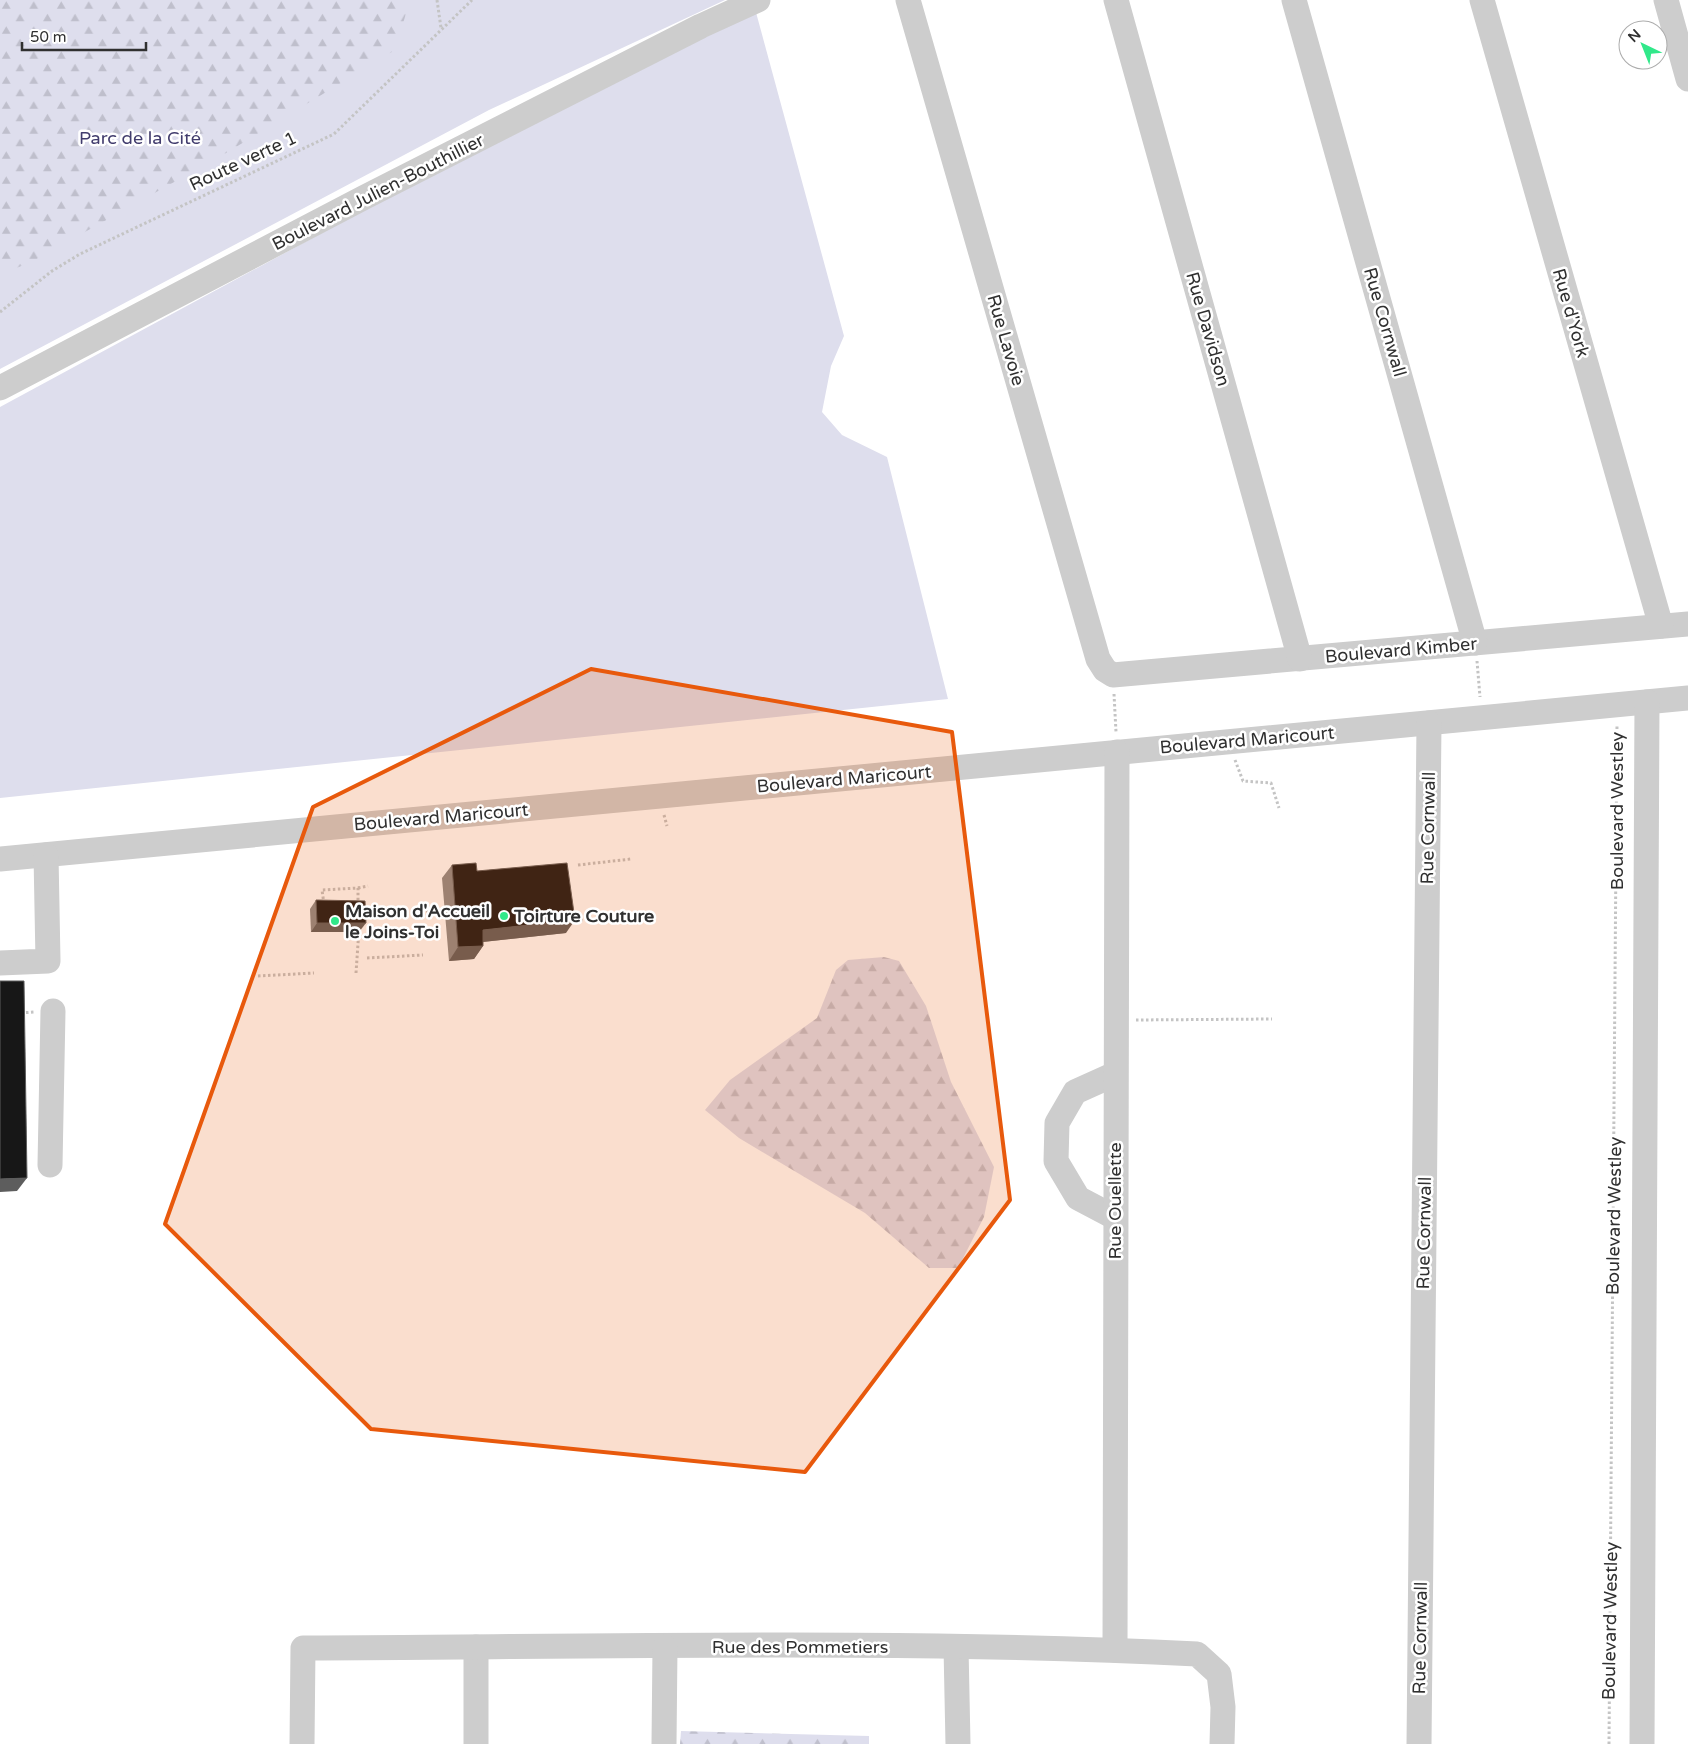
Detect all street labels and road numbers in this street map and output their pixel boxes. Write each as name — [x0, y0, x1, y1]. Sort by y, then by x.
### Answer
street label: Route verte 1 — [186, 127, 300, 195]
street label: Boulevard Julien-Bouthillier — [268, 129, 488, 255]
street label: Rue Cornwall — [1359, 265, 1411, 379]
street label: Rue d'York — [1548, 266, 1594, 360]
street label: Rue Davidson — [1181, 269, 1235, 389]
street label: Rue Lavoie — [982, 292, 1030, 388]
street label: Boulevard Kimber — [1324, 632, 1478, 668]
street label: Boulevard Maricourt — [1159, 721, 1335, 759]
street label: Boulevard Westley — [1606, 732, 1628, 890]
street label: Boulevard Maricourt — [756, 760, 932, 798]
street label: Rue Cornwall — [1416, 771, 1440, 885]
street label: Boulevard Maricourt — [353, 798, 529, 836]
street label: Boulevard Westley — [1602, 1136, 1626, 1295]
street label: Rue Ouellette — [1104, 1142, 1126, 1260]
street label: Rue Cornwall — [1412, 1176, 1436, 1290]
street label: Boulevard Westley — [1598, 1541, 1622, 1700]
street label: Rue Cornwall — [1408, 1581, 1432, 1695]
street label: Rue des Pommetiers — [712, 1636, 888, 1658]

